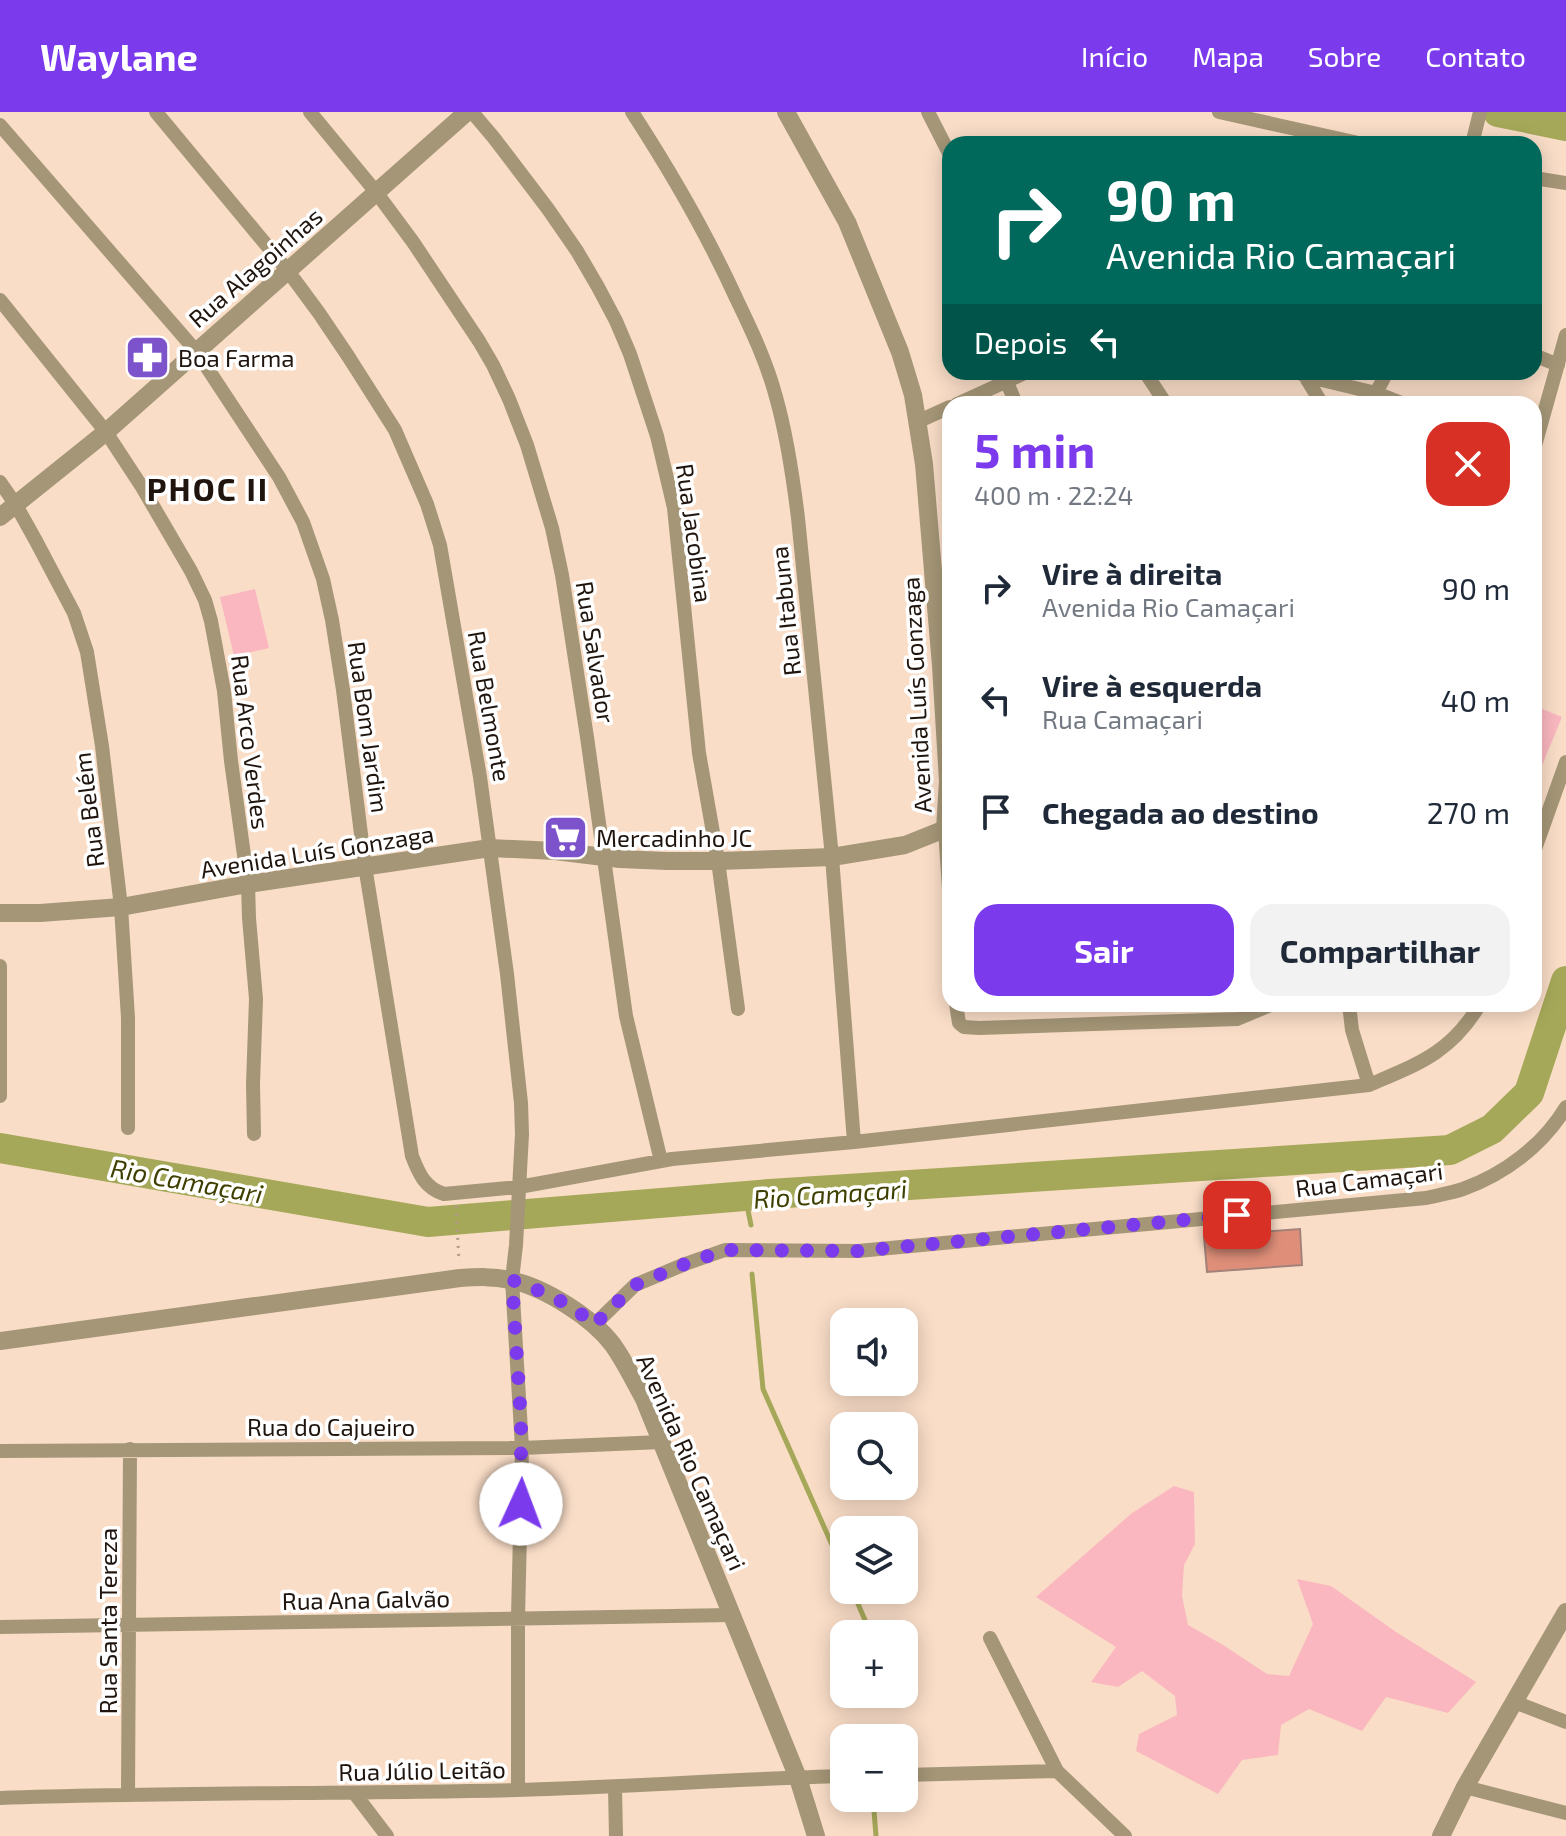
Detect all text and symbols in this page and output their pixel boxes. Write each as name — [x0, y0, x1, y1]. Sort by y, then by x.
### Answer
text: Waylane — [40, 33, 198, 79]
text: Início — [1081, 39, 1148, 73]
text: Mapa — [1192, 39, 1264, 73]
text: Sobre — [1308, 39, 1381, 73]
text: Contato — [1425, 39, 1526, 73]
text: 90 m — [1106, 165, 1236, 232]
icon: right — [974, 168, 1078, 272]
street label: Rua Alagoinhas — [182, 201, 328, 333]
text: Avenida Rio Camaçari — [1106, 233, 1456, 276]
icon: left — [1083, 320, 1127, 364]
text: Depois — [974, 324, 1067, 360]
pharmacy icon: Boa Farma — [123, 333, 171, 381]
place label: Boa Farma — [178, 343, 294, 372]
text: 5 min — [974, 420, 1095, 478]
button: close — [1426, 422, 1510, 506]
street label: Rua Jacobina — [671, 462, 719, 604]
district label: PHOC II — [147, 469, 269, 507]
text: 400 m · 22:24 — [974, 479, 1134, 510]
street label: Rua Itabuna — [764, 545, 806, 677]
text: Vire à direita — [1042, 555, 1222, 591]
icon: right — [974, 566, 1018, 610]
text: 90 m — [1442, 570, 1510, 606]
street label: Avenida Luís Gonzaga — [895, 576, 937, 814]
street label: Rua Salvador — [570, 579, 622, 725]
text: Avenida Rio Camaçari — [1042, 591, 1295, 622]
street label: Rua Belmonte — [462, 628, 518, 784]
street label: Rua Bom Jardim — [343, 639, 395, 815]
street label: Rua Arco Verdes — [226, 653, 276, 831]
text: Vire à esquerda — [1042, 667, 1262, 703]
icon: left — [974, 678, 1018, 722]
text: 40 m — [1440, 682, 1510, 718]
text: Rua Camaçari — [1042, 703, 1203, 734]
street label: Rua Belém — [67, 751, 109, 869]
icon: arrive — [974, 790, 1018, 834]
text: Chegada ao destino — [1042, 794, 1319, 830]
text: 270 m — [1427, 794, 1510, 830]
supermarket icon: Mercadinho JC — [541, 813, 589, 861]
street label: Avenida Luís Gonzaga — [198, 818, 436, 884]
place label: Mercadinho JC — [596, 823, 752, 852]
button: Sair — [974, 904, 1234, 996]
button: Compartilhar — [1250, 904, 1510, 996]
water label: Rio Camaçari — [108, 1151, 266, 1211]
street label: Rua Camaçari — [1293, 1156, 1445, 1203]
water label: Rio Camaçari — [752, 1172, 908, 1216]
pin — [1203, 1181, 1271, 1249]
icon: arrive — [1215, 1193, 1259, 1237]
map controls — [830, 1308, 918, 1812]
button: sound — [830, 1308, 918, 1396]
street label: Avenida Rio Camaçari — [630, 1349, 753, 1575]
street label: Rua do Cajueiro — [247, 1412, 415, 1441]
button: search — [830, 1412, 918, 1500]
position arrow — [479, 1462, 563, 1546]
button: layers — [830, 1516, 918, 1604]
street label: Rua Santa Tereza — [93, 1528, 122, 1714]
street label: Rua Ana Galvão — [282, 1583, 450, 1615]
button: + — [830, 1620, 918, 1708]
button: − — [830, 1724, 918, 1812]
street label: Rua Júlio Leitão — [338, 1754, 506, 1786]

